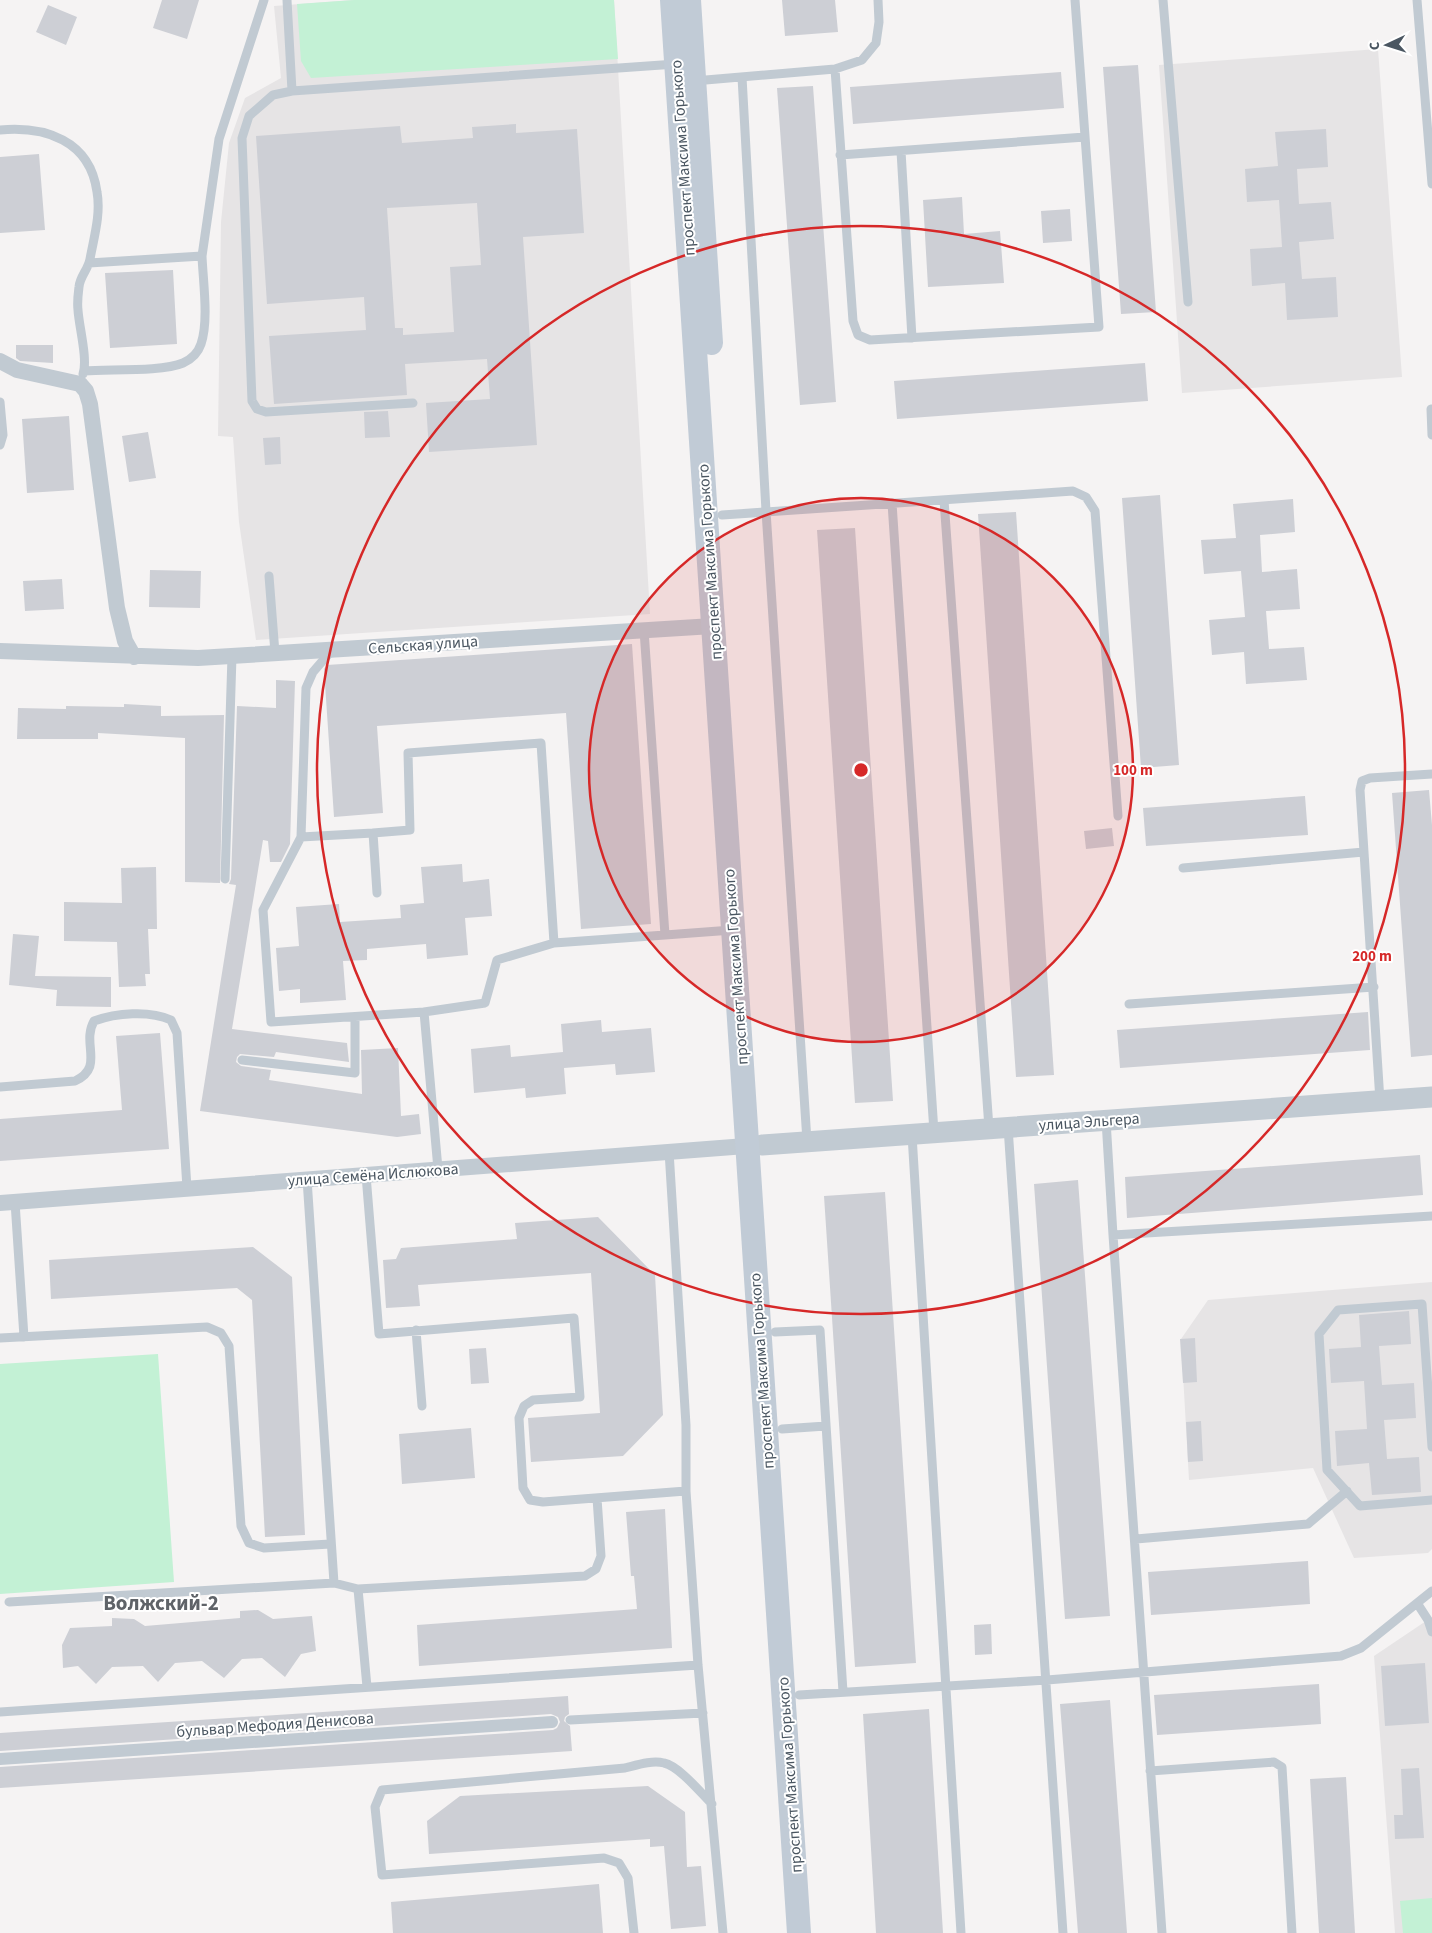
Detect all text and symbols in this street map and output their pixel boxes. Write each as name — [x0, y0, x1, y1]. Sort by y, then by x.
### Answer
north arrow — [1362, 20, 1412, 70]
text: С — [1365, 41, 1385, 51]
street label: проспект Максима Горького — [665, 59, 701, 257]
street label: проспект Максима Горького — [692, 463, 728, 661]
street label: Сельская улица — [367, 630, 479, 660]
text: 100 m — [1113, 760, 1153, 781]
centre of rings — [852, 761, 870, 779]
street label: проспект Максима Горького — [718, 868, 754, 1066]
text: 200 m — [1352, 946, 1392, 967]
street label: улица Эльгера — [1038, 1107, 1140, 1136]
street label: улица Семёна Ислюкова — [287, 1158, 459, 1192]
street label: проспект Максима Горького — [744, 1272, 780, 1470]
district label: Волжский-2 — [103, 1588, 219, 1618]
street label: проспект Максима Горького — [772, 1676, 808, 1874]
street label: бульвар Мефодия Денисова — [176, 1707, 374, 1743]

